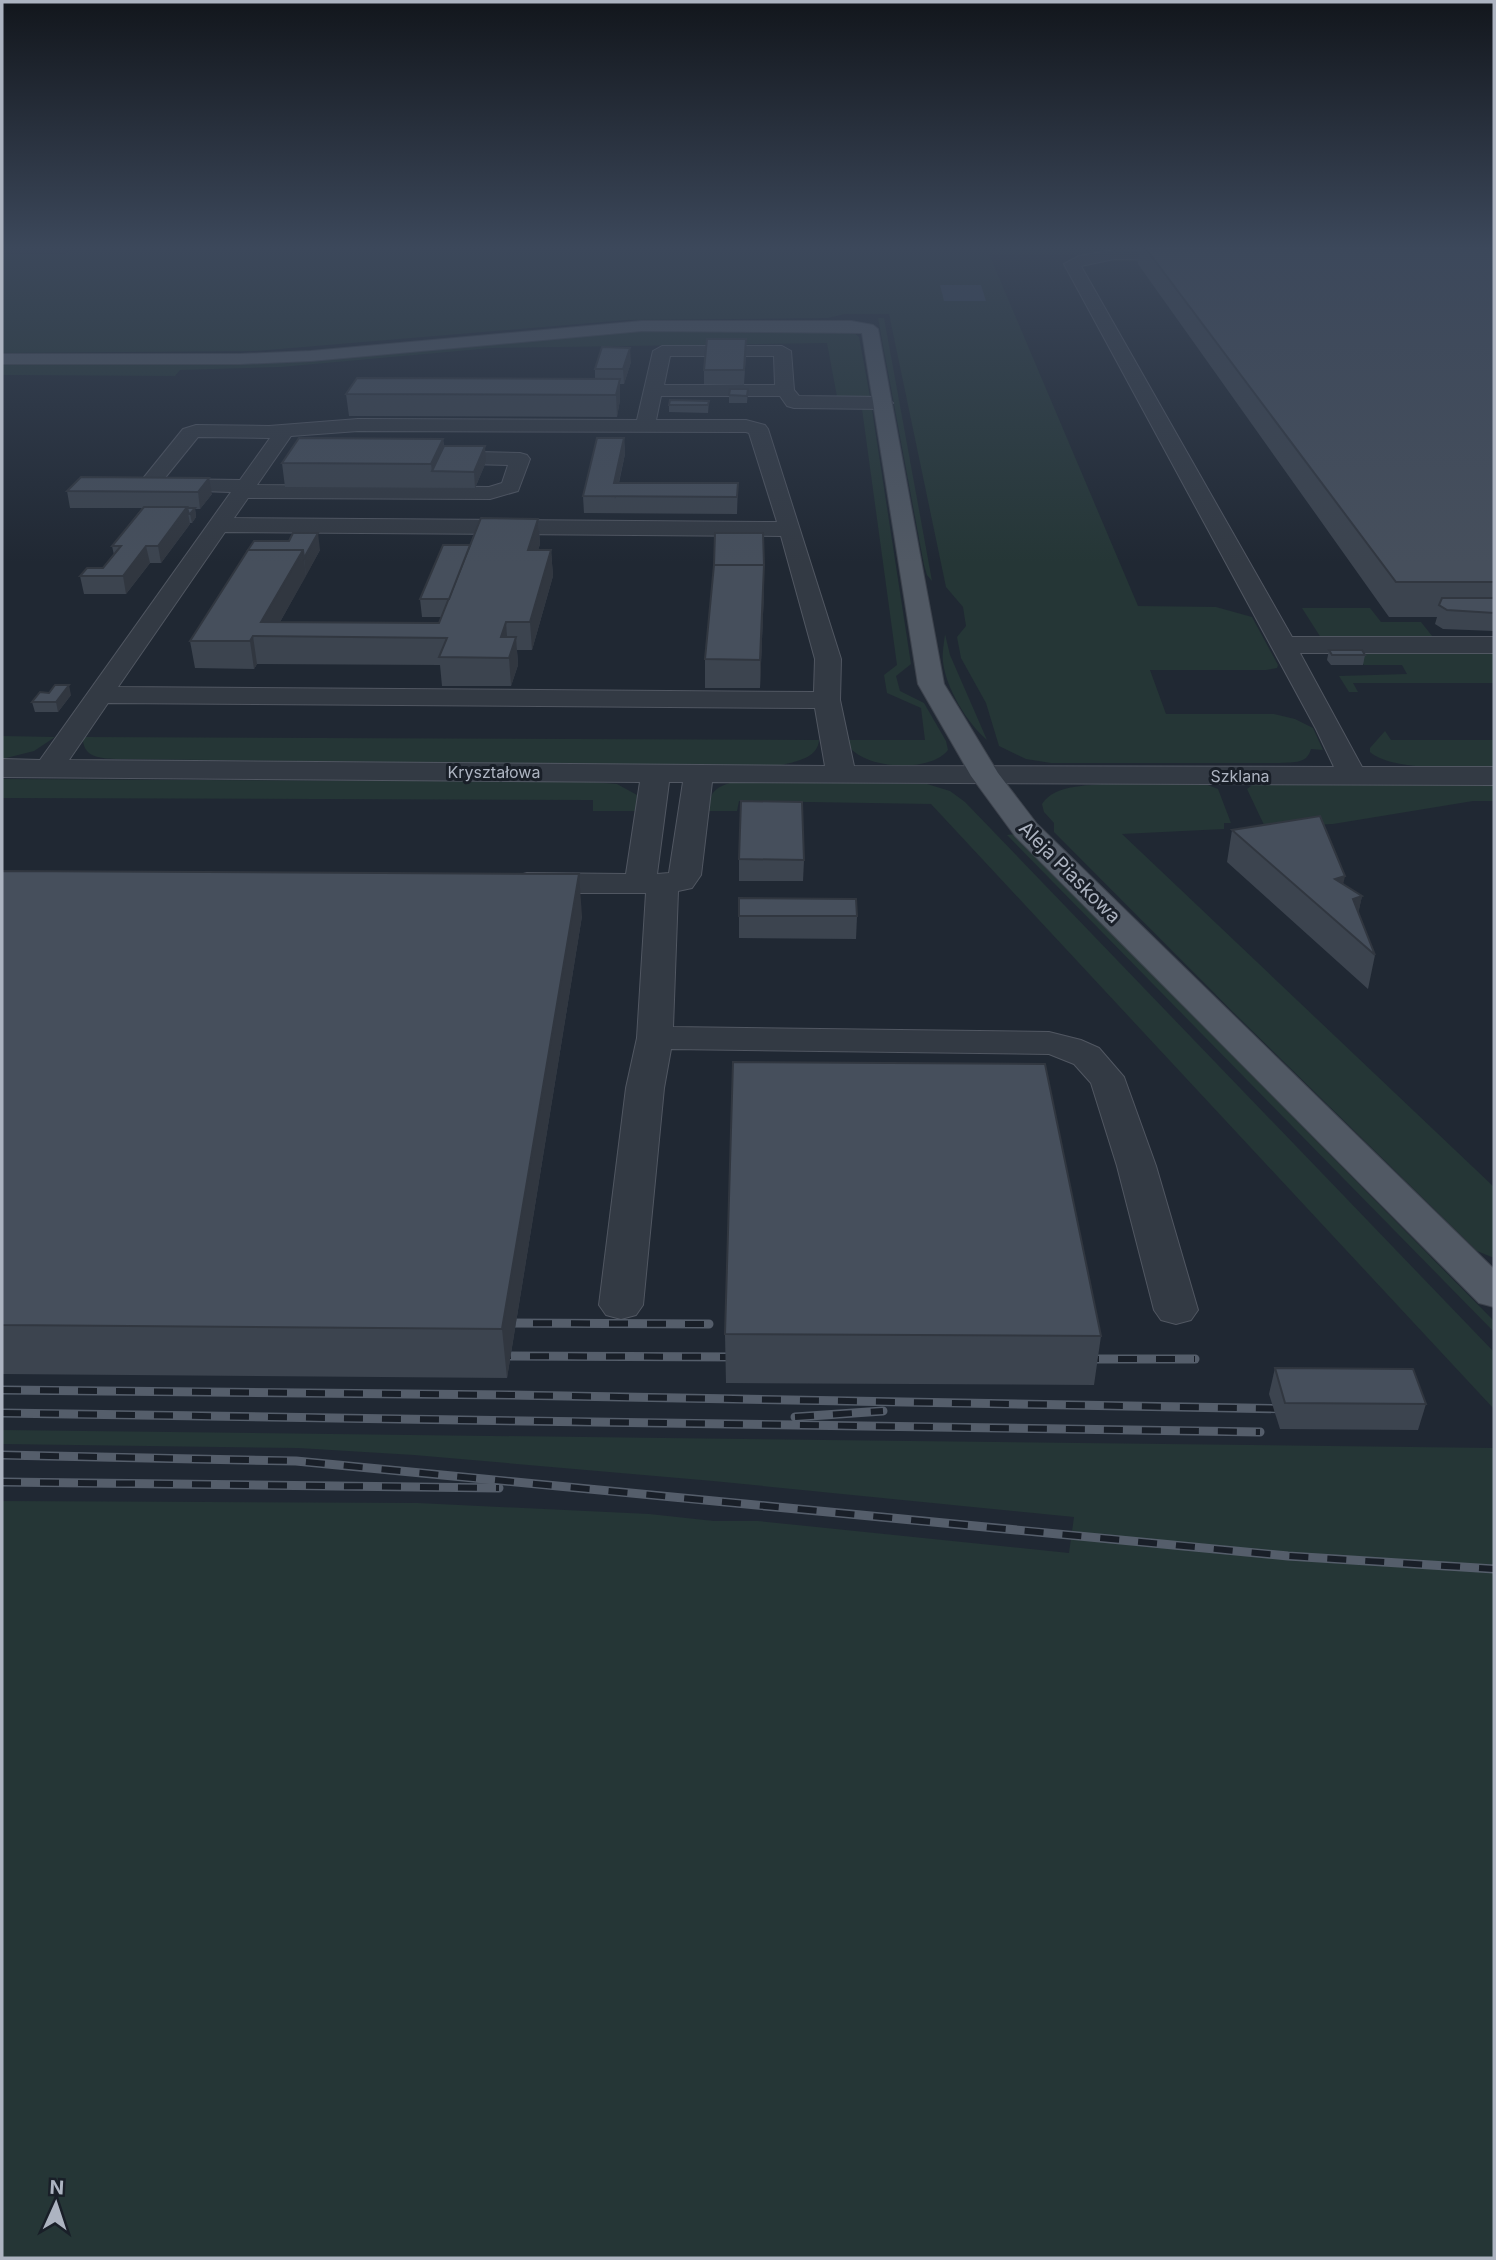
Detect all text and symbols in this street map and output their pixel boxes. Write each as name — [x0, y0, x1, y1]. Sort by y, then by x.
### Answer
street label: Kryształowa — [448, 762, 540, 782]
street label: Szklana — [1210, 766, 1270, 786]
street label: Aleja Piaskowa — [1014, 817, 1125, 928]
north arrow — [21, 2169, 91, 2239]
text: N — [49, 2176, 65, 2199]

